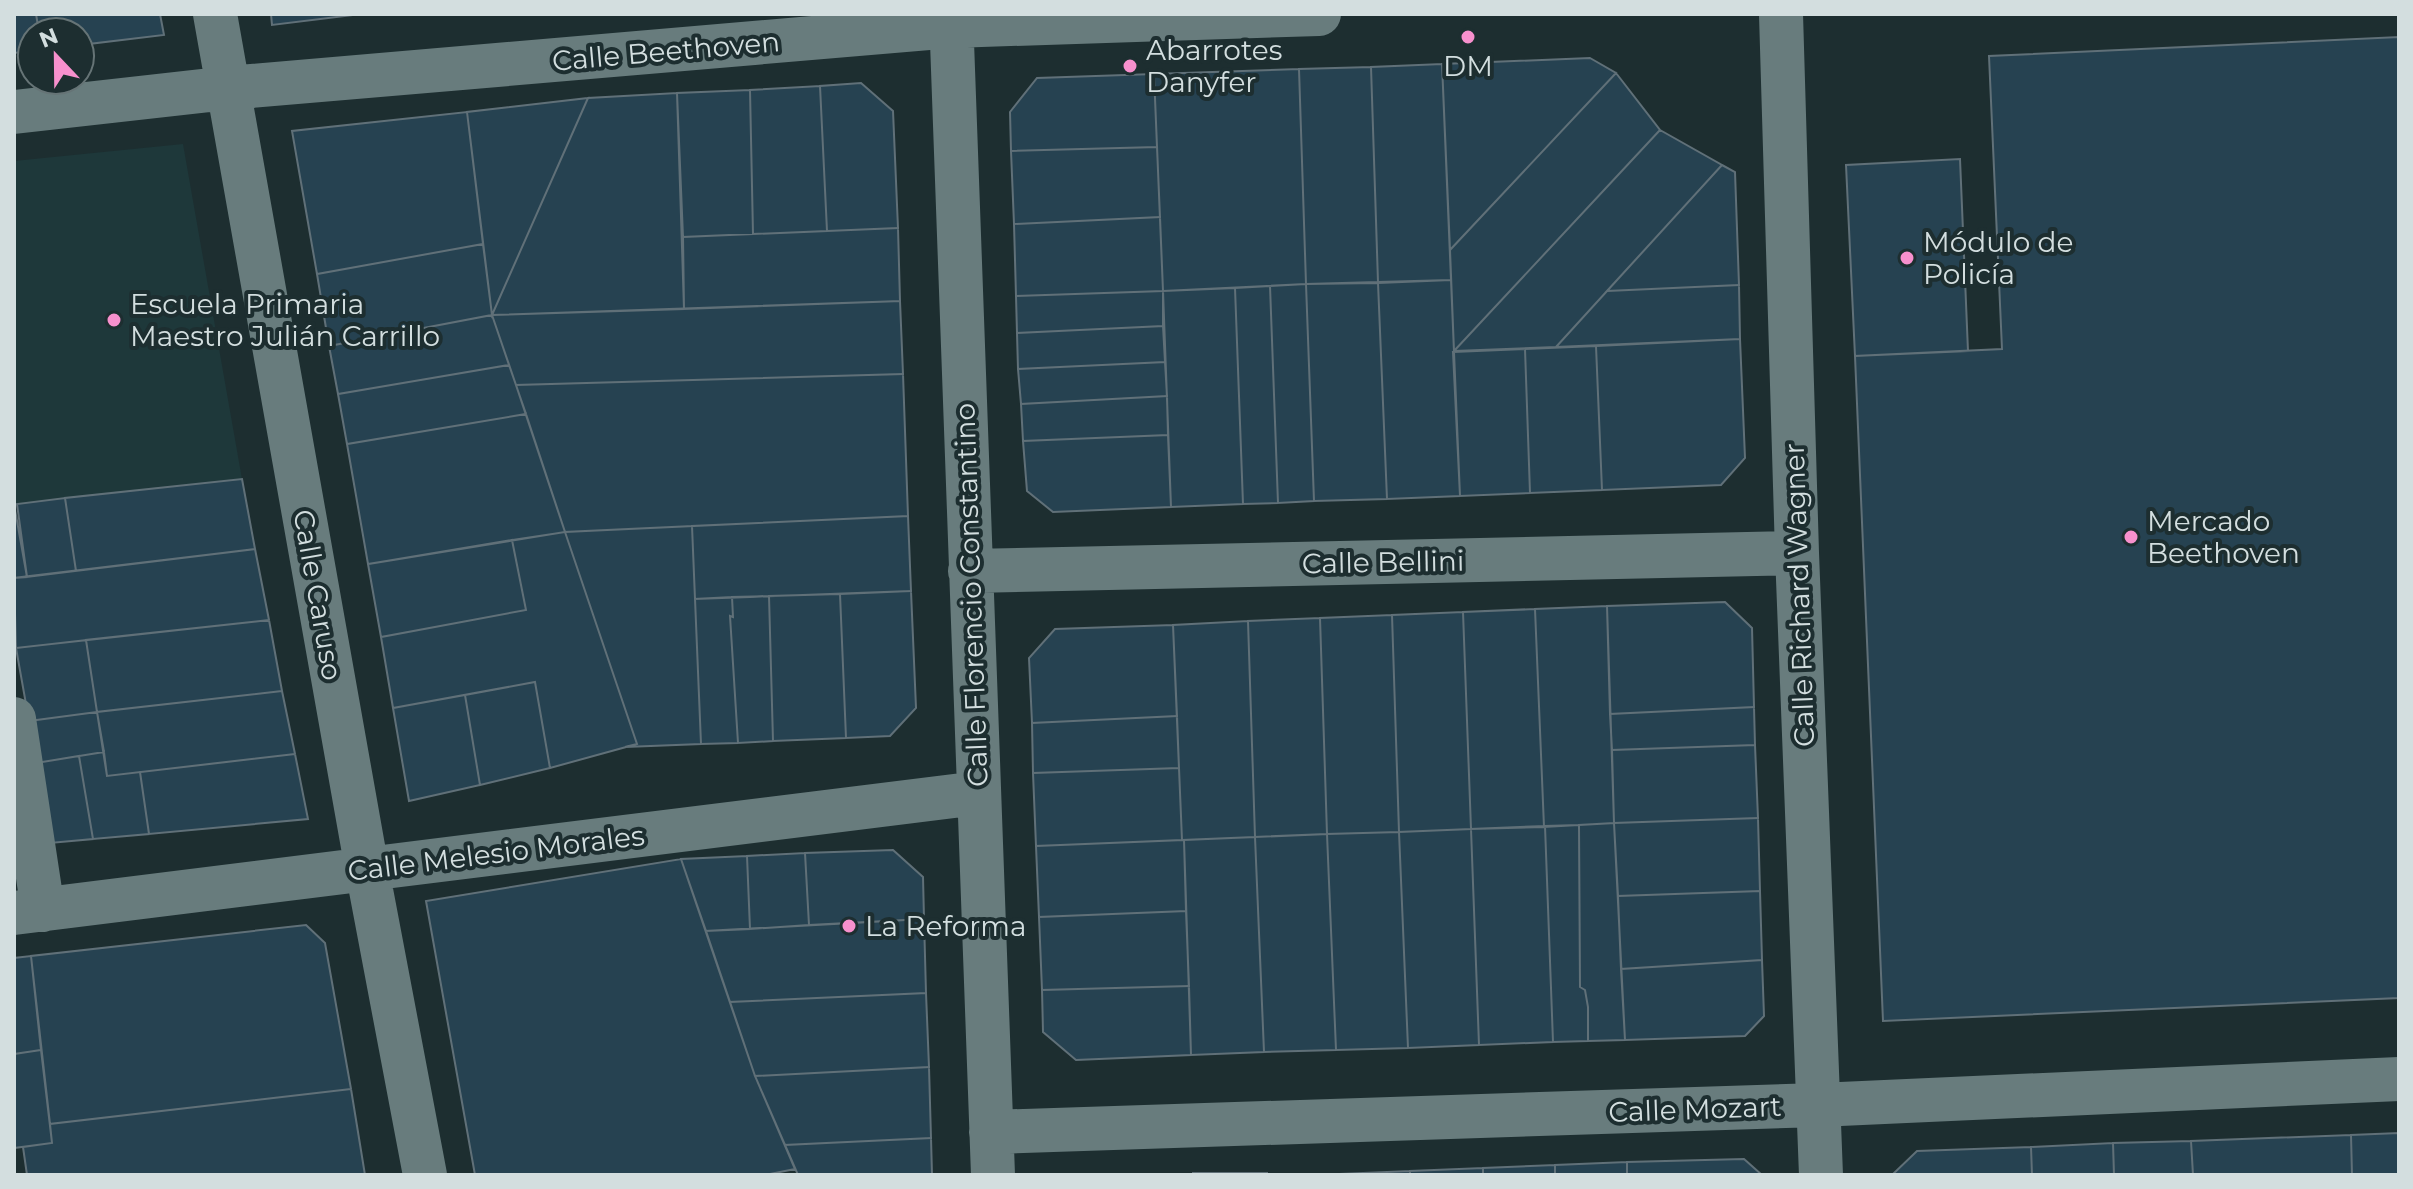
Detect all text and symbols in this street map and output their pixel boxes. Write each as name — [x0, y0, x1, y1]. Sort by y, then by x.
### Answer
north arrow — [16, 16, 96, 96]
text: N — [35, 22, 62, 54]
street label: Calle Beethoven — [551, 24, 781, 78]
marker: DM — [1459, 28, 1477, 46]
place label: Abarrotes Danyfer — [1146, 33, 1282, 99]
place label: DM — [1443, 49, 1493, 83]
marker: Abarrotes Danyfer — [1121, 57, 1139, 75]
place label: Módulo de Policía — [1923, 225, 2073, 291]
marker: Módulo de Policía — [1898, 249, 1916, 267]
place label: Escuela Primaria Maestro Julián Carrillo — [130, 287, 440, 353]
marker: Escuela Primaria Maestro Julián Carrillo — [105, 311, 123, 329]
street label: Calle Florencio Constantino — [947, 403, 995, 787]
street label: Calle Richard Wagner — [1777, 443, 1821, 747]
place label: Mercado Beethoven — [2147, 504, 2300, 570]
street label: Calle Caruso — [286, 507, 350, 683]
marker: Mercado Beethoven — [2122, 528, 2140, 546]
street label: Calle Bellini — [1301, 544, 1465, 580]
street label: Calle Melesio Morales — [346, 818, 646, 888]
place label: La Reforma — [865, 909, 1027, 943]
marker: La Reforma — [840, 917, 858, 935]
street label: Calle Mozart — [1608, 1089, 1782, 1129]

